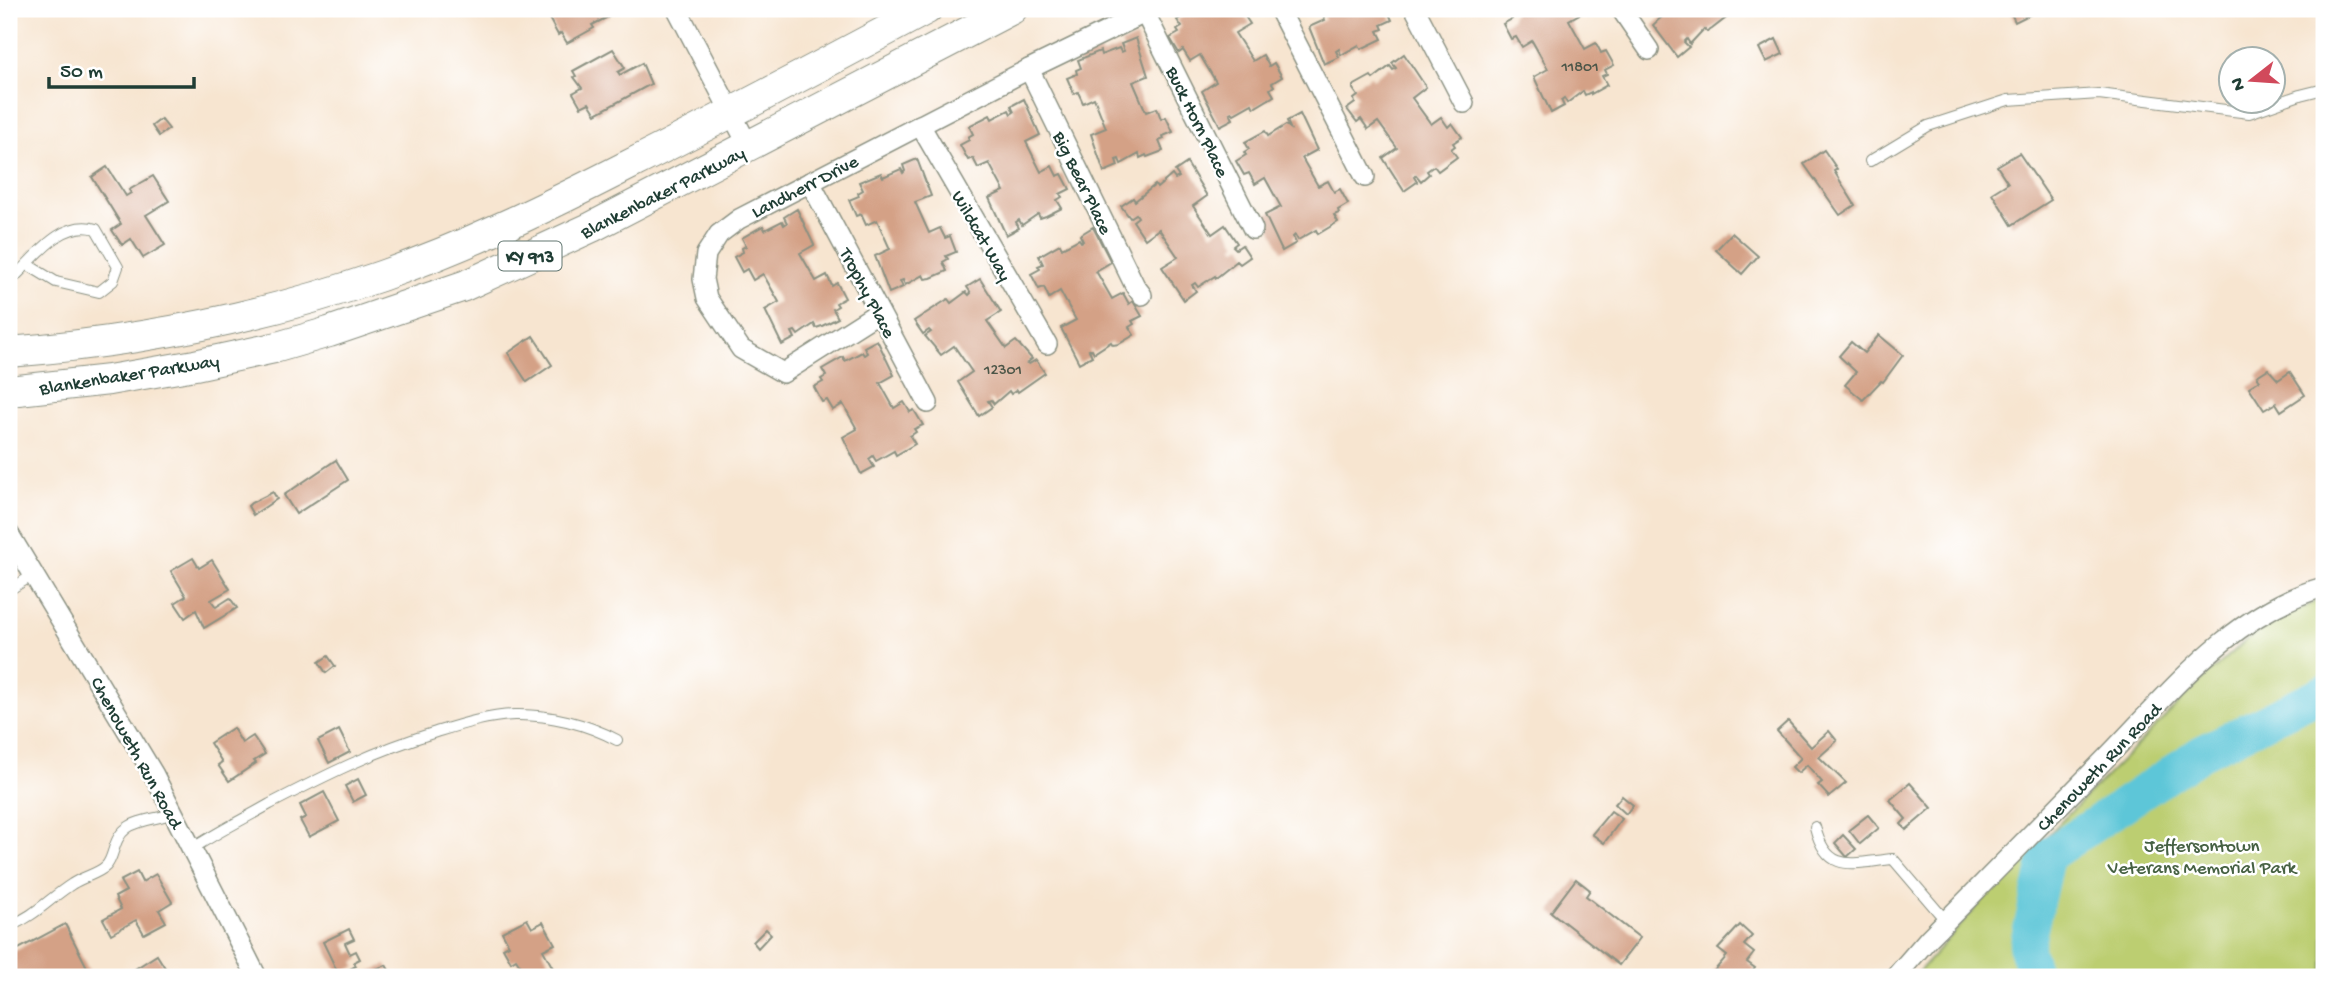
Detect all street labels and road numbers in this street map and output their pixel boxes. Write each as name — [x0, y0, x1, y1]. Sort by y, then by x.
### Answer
street label: Buck Horn Place — [1159, 62, 1233, 182]
street label: Big Bear Place — [1046, 127, 1116, 239]
street label: Blankenbaker Parkway — [577, 142, 750, 246]
street label: Landherr Drive — [748, 151, 863, 225]
street label: Wildcat Way — [945, 187, 1015, 287]
road number: KY 913 — [498, 242, 562, 270]
street label: Trophy Place — [832, 244, 899, 343]
street label: Blankenbaker Parkway — [37, 351, 222, 402]
street label: Chenoweth Run Road — [84, 674, 187, 835]
street label: Chenoweth Run Road — [2033, 698, 2169, 838]

